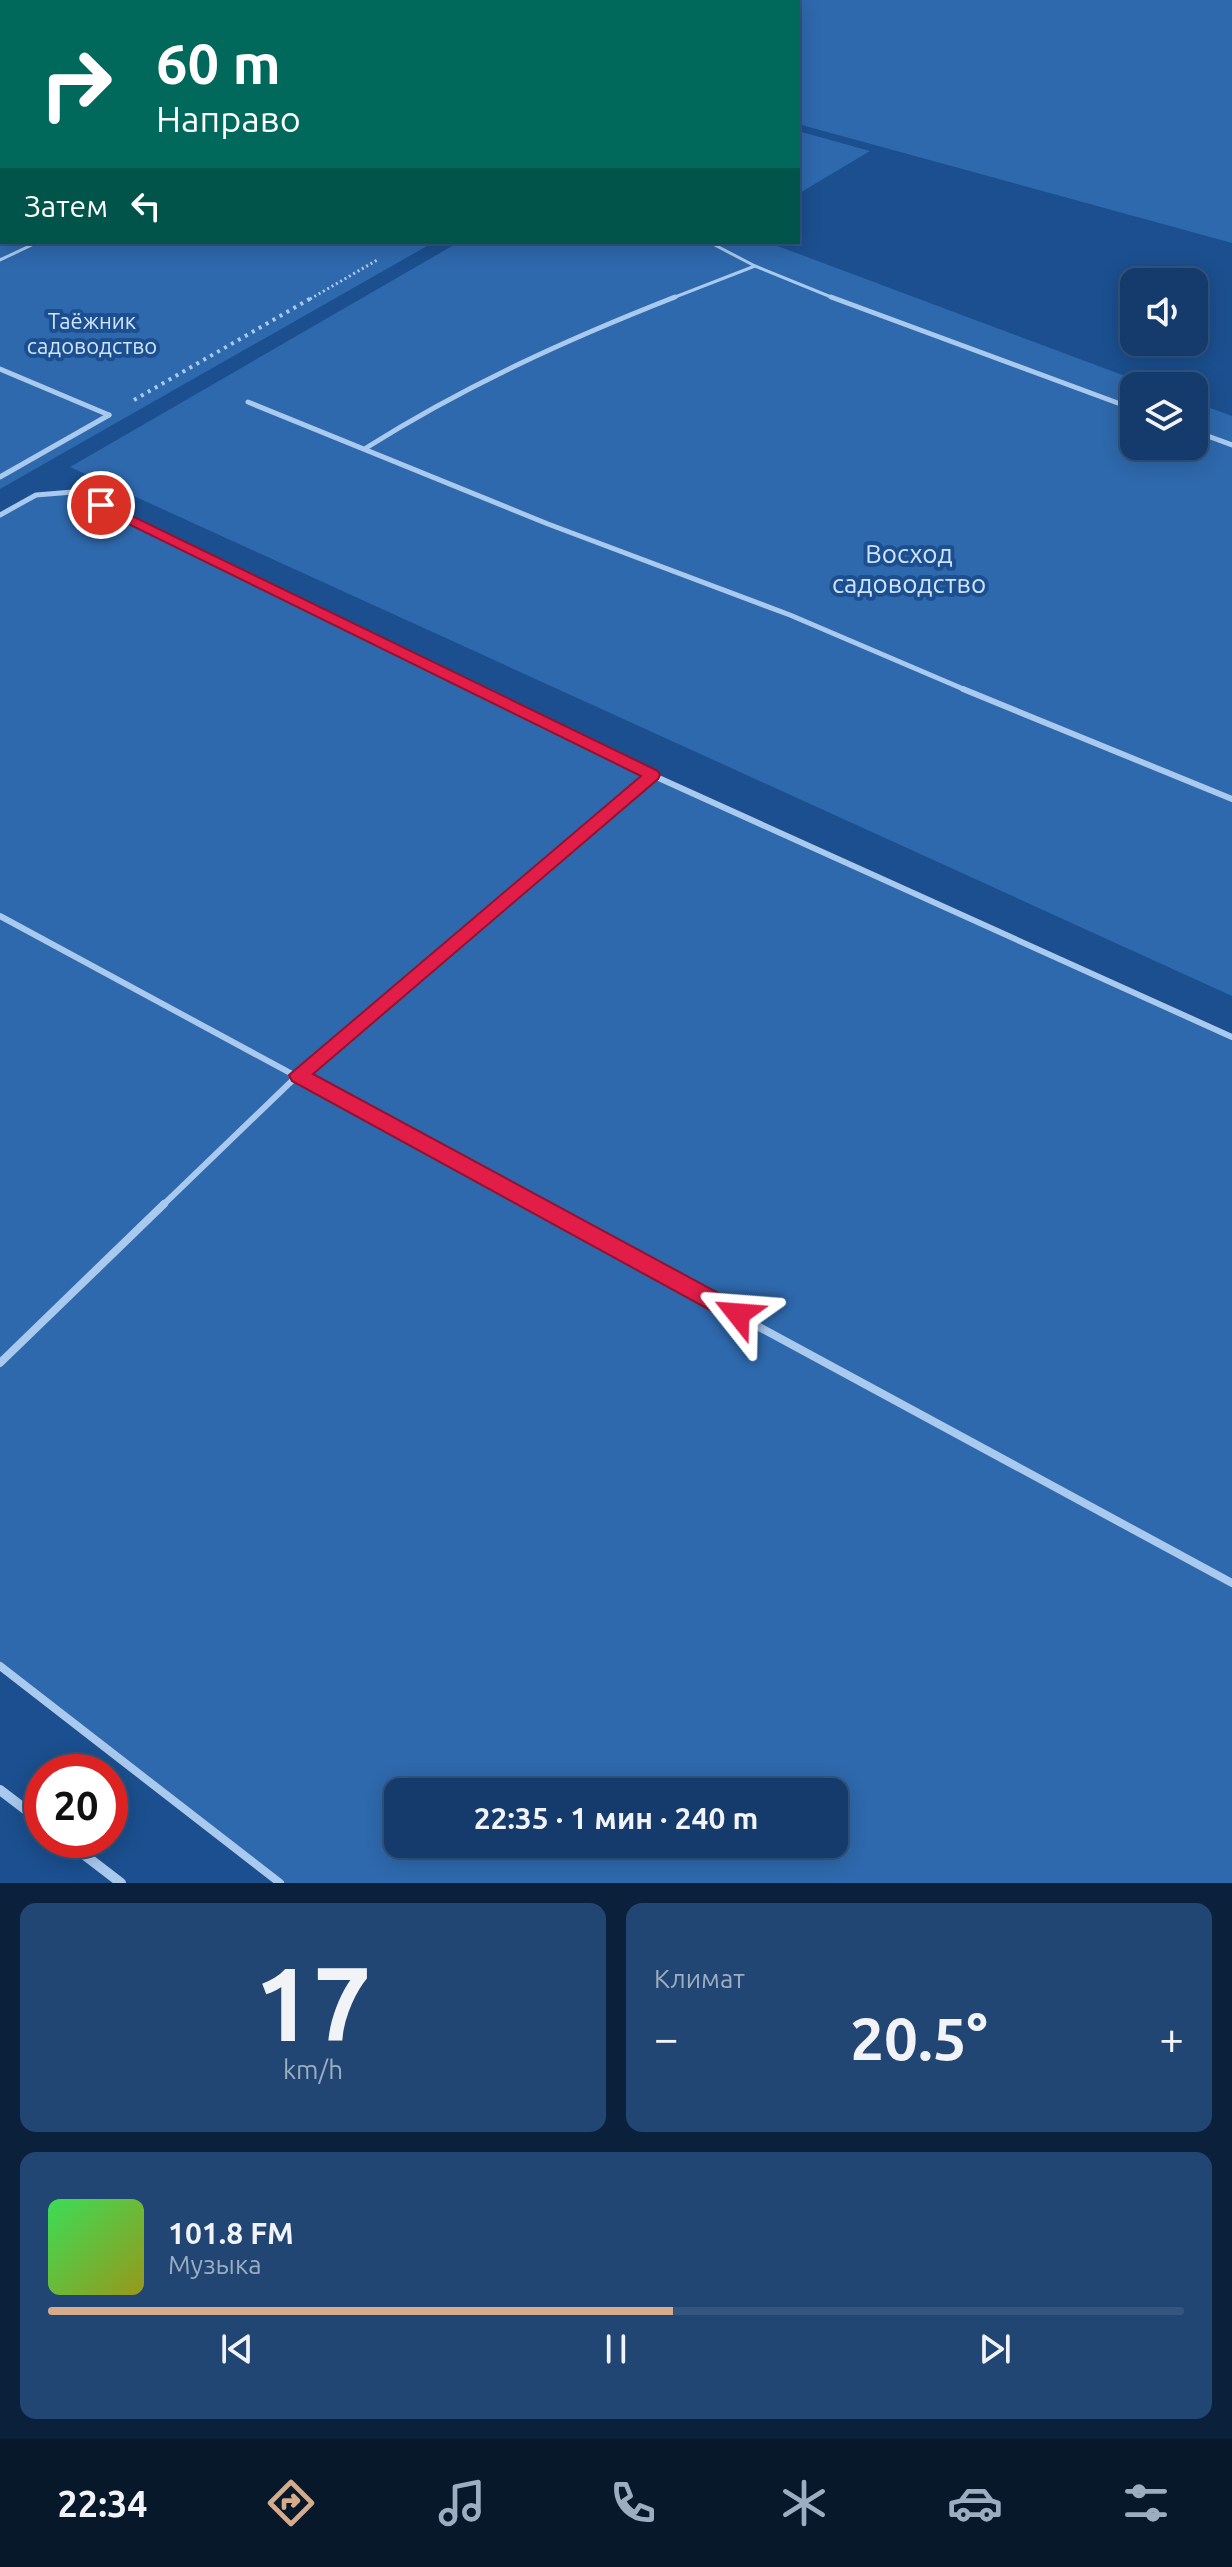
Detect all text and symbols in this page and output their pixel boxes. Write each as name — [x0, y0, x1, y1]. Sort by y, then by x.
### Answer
icon: right — [24, 32, 128, 136]
text: 60 m — [156, 32, 281, 95]
text: Направо — [156, 98, 301, 139]
icon: left — [124, 184, 168, 228]
text: Затем — [24, 189, 108, 223]
map controls — [1120, 268, 1208, 460]
button: sound — [1120, 268, 1208, 356]
park label: Таёжник садоводство — [27, 308, 157, 358]
button: layers — [1120, 372, 1208, 460]
pin — [67, 471, 135, 539]
icon: arrive — [79, 483, 123, 527]
park label: Восход садоводство — [832, 539, 986, 598]
position arrow — [696, 1272, 780, 1356]
speed limit sign: 20 — [24, 1754, 128, 1858]
text: 22:35 · 1 мин · 240 m — [474, 1801, 758, 1835]
text: 17 — [254, 1944, 372, 2061]
text: Климат — [654, 1964, 745, 1993]
text: 20.5° — [850, 2004, 988, 2071]
text: − — [654, 2013, 679, 2062]
text: + — [1159, 2013, 1184, 2062]
text: km/h — [283, 2055, 343, 2084]
text: 101.8 FM — [168, 2216, 294, 2250]
text: Музыка — [168, 2250, 262, 2279]
icon: previous — [215, 2327, 259, 2371]
icon: pause — [594, 2327, 638, 2371]
icon: next — [973, 2327, 1017, 2371]
icon: directions — [263, 2475, 319, 2531]
icon: music — [434, 2475, 490, 2531]
icon: phone — [605, 2475, 661, 2531]
icon: climate — [776, 2475, 832, 2531]
icon: car — [947, 2475, 1003, 2531]
icon: filters — [1118, 2475, 1174, 2531]
text: 22:34 — [58, 2483, 148, 2524]

